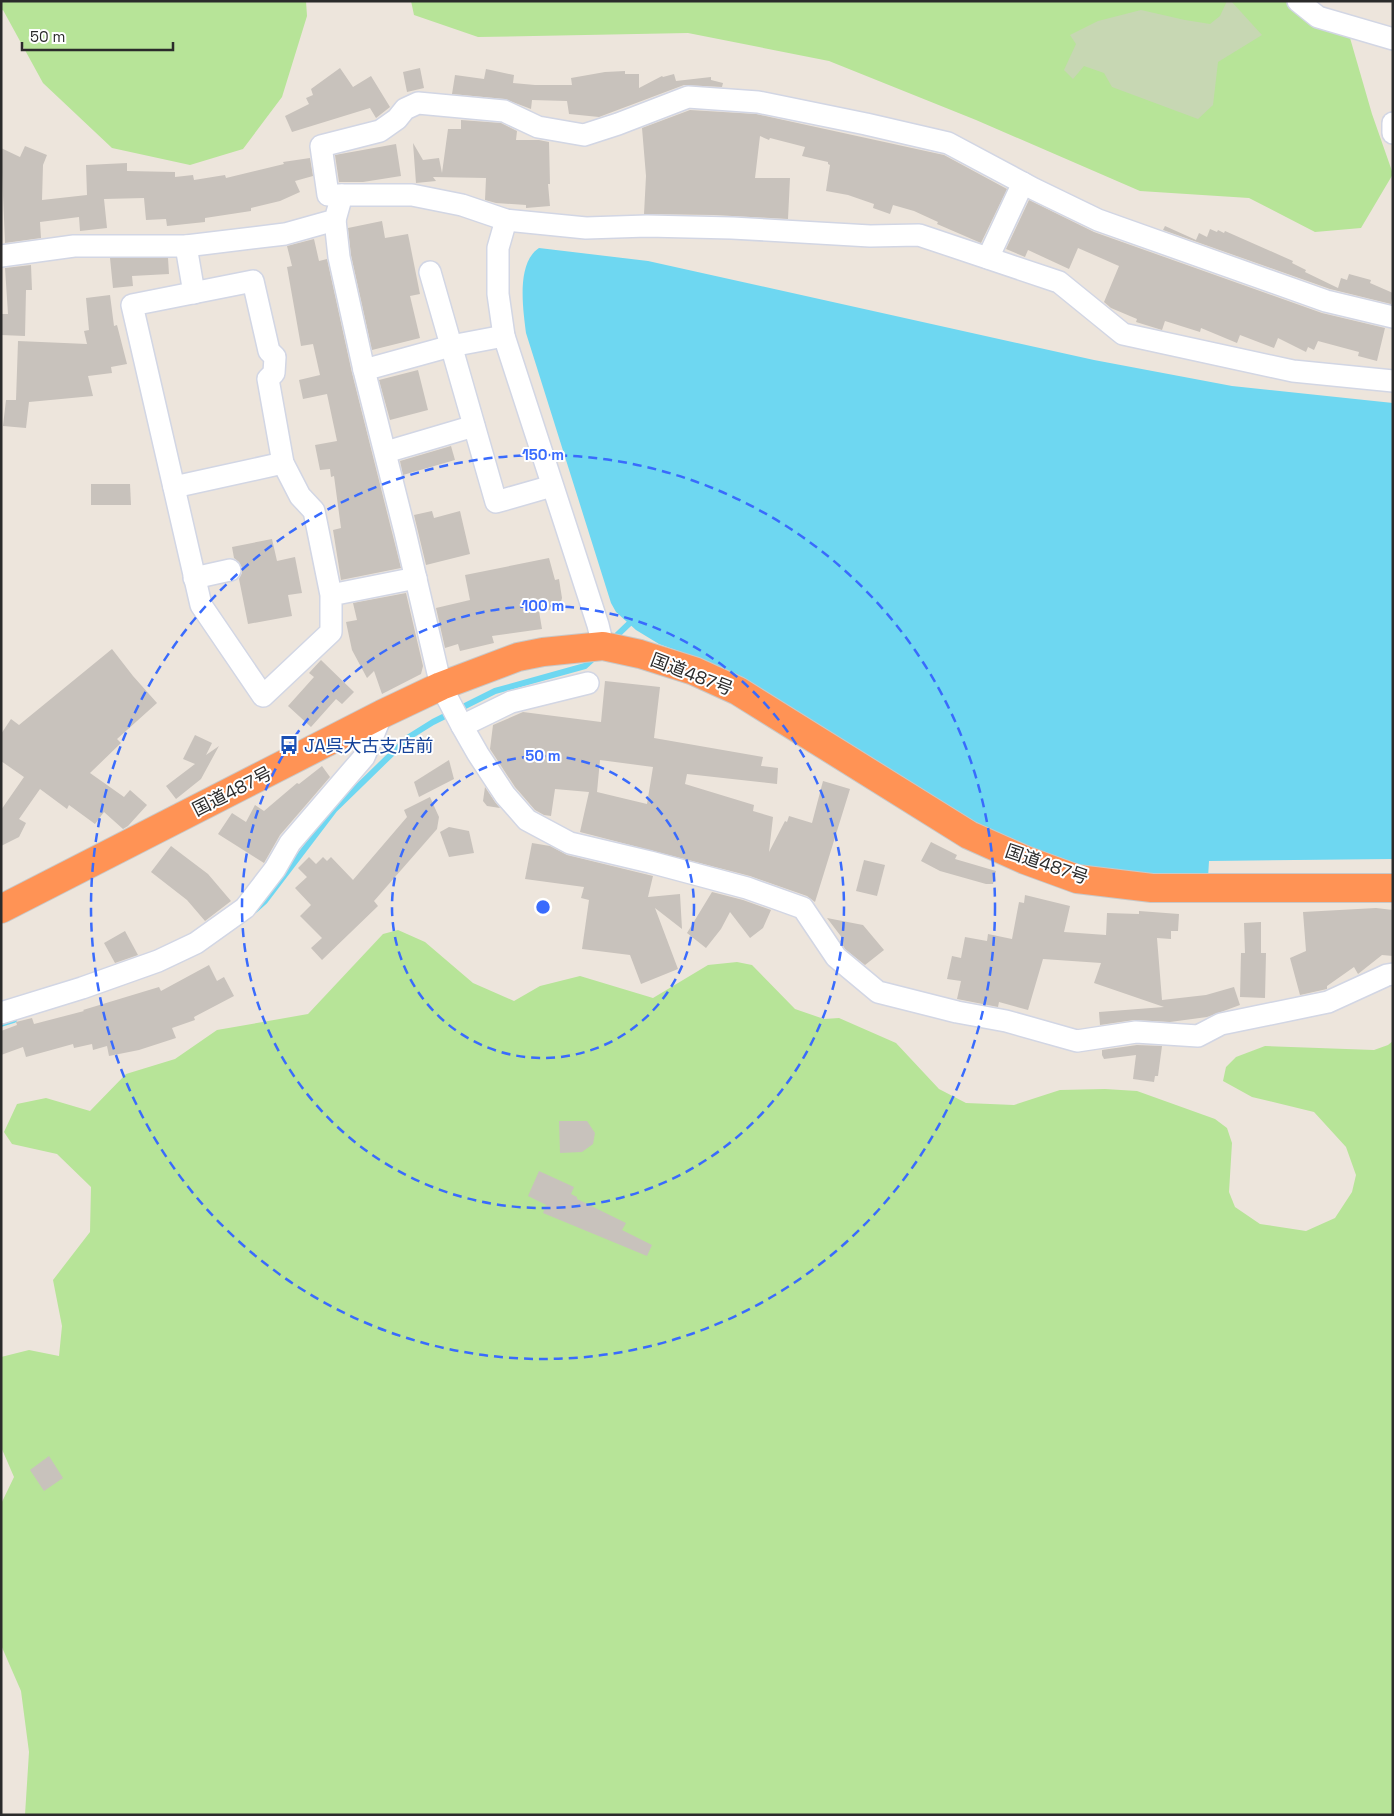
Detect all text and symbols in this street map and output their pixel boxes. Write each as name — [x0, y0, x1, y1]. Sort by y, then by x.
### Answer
scale bar — [22, 20, 174, 52]
text: 50 m — [30, 27, 65, 46]
text: 150 m — [522, 445, 564, 464]
text: 100 m — [522, 596, 564, 615]
street label: 国道487号 — [648, 648, 736, 700]
bus stop icon: JA呉大古支店前 — [278, 734, 300, 756]
place label: JA呉大古支店前 — [304, 734, 433, 757]
text: 50 m — [525, 746, 561, 765]
street label: 国道487号 — [188, 761, 276, 821]
street label: 国道487号 — [1002, 839, 1092, 889]
centre of rings — [534, 898, 552, 916]

